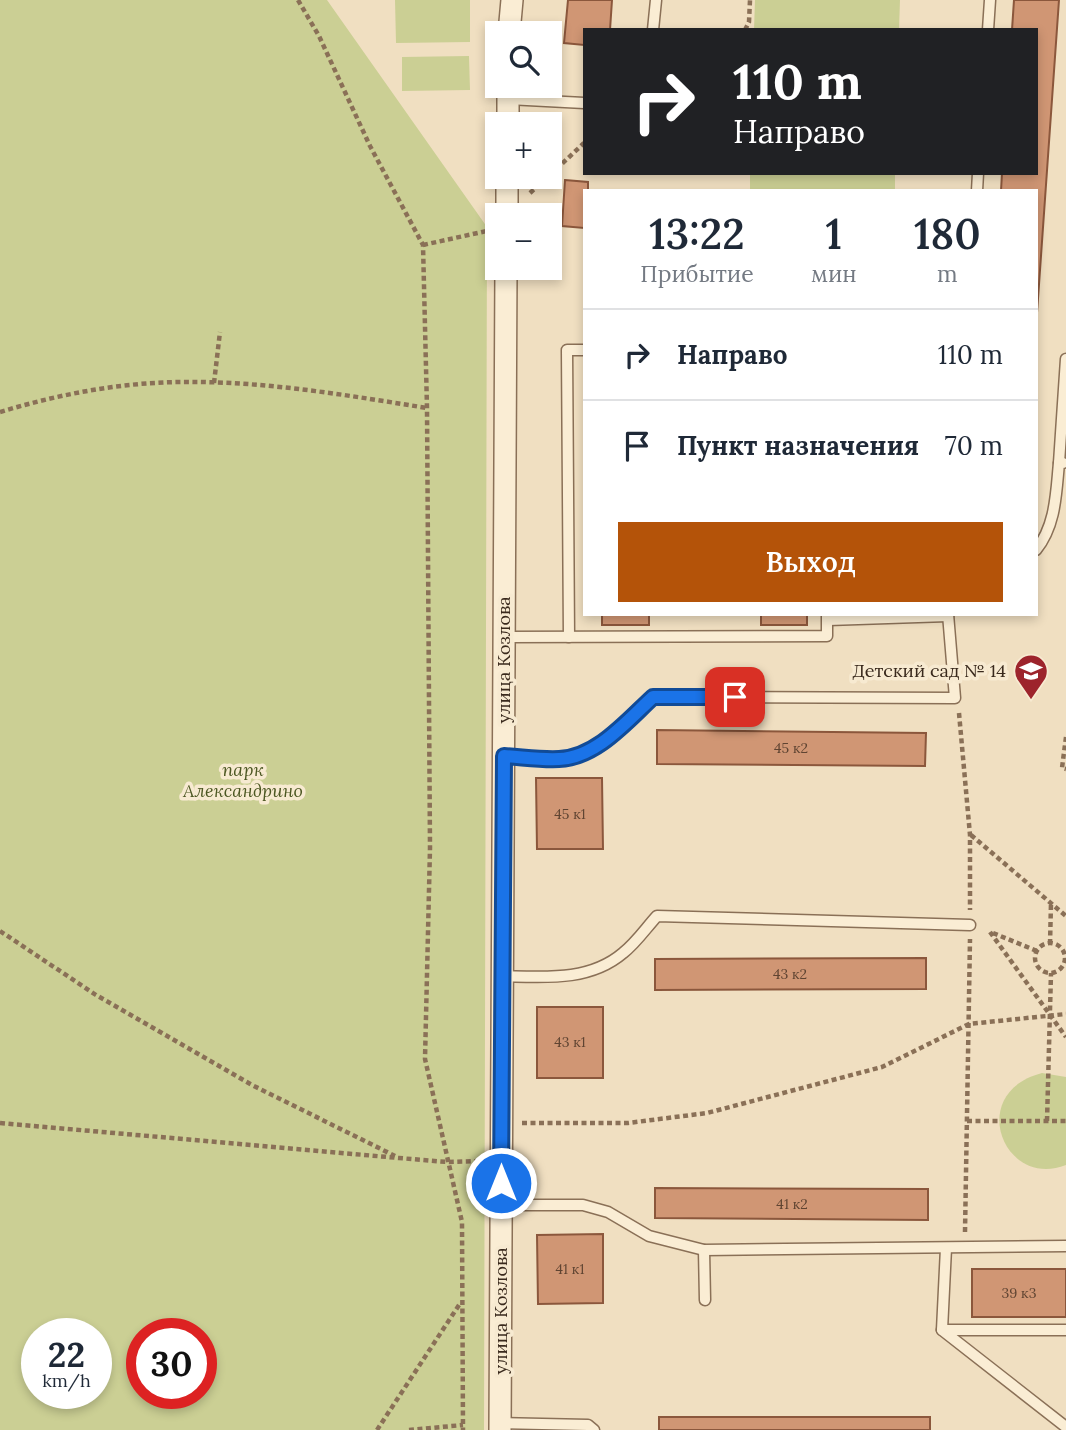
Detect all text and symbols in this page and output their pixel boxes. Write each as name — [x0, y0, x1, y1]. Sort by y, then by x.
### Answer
map controls — [485, 21, 562, 280]
button: search — [485, 21, 562, 98]
text: 110 m — [733, 50, 862, 112]
icon: right — [618, 56, 709, 147]
text: Направо — [733, 111, 865, 152]
button: + — [485, 112, 562, 189]
button: − — [485, 203, 562, 280]
text: 13:22 — [649, 207, 745, 261]
text: 1 — [826, 207, 842, 261]
text: 180 — [914, 207, 981, 261]
text: Прибытие — [640, 259, 754, 288]
text: мин — [811, 259, 857, 288]
text: m — [937, 259, 958, 288]
icon: right — [618, 336, 656, 374]
text: Направо — [677, 338, 788, 371]
text: 110 m — [938, 338, 1003, 371]
icon: arrive — [618, 427, 656, 465]
text: Пункт назначения — [677, 429, 919, 462]
text: 70 m — [945, 429, 1003, 462]
button: Выход — [618, 522, 1003, 602]
street label: улица Козлова — [492, 596, 515, 724]
school or university icon: Детский сад № 14 — [1012, 652, 1050, 701]
place label: Детский сад № 14 — [852, 659, 1006, 682]
pin — [705, 667, 765, 727]
icon: arrive — [716, 678, 754, 716]
house number: 45 к2 — [774, 739, 808, 757]
park label: парк Александрино — [182, 758, 303, 802]
house number: 45 к1 — [554, 805, 586, 823]
house number: 43 к2 — [773, 965, 807, 983]
house number: 43 к1 — [554, 1033, 586, 1051]
position arrow — [464, 1146, 538, 1220]
house number: 41 к2 — [776, 1195, 808, 1213]
street label: улица Козлова — [489, 1247, 512, 1375]
house number: 41 к1 — [556, 1260, 584, 1278]
house number: 39 к3 — [1002, 1284, 1037, 1302]
speed limit sign: 30 — [126, 1318, 217, 1409]
text: 22 — [48, 1332, 85, 1377]
text: km/h — [42, 1369, 91, 1392]

